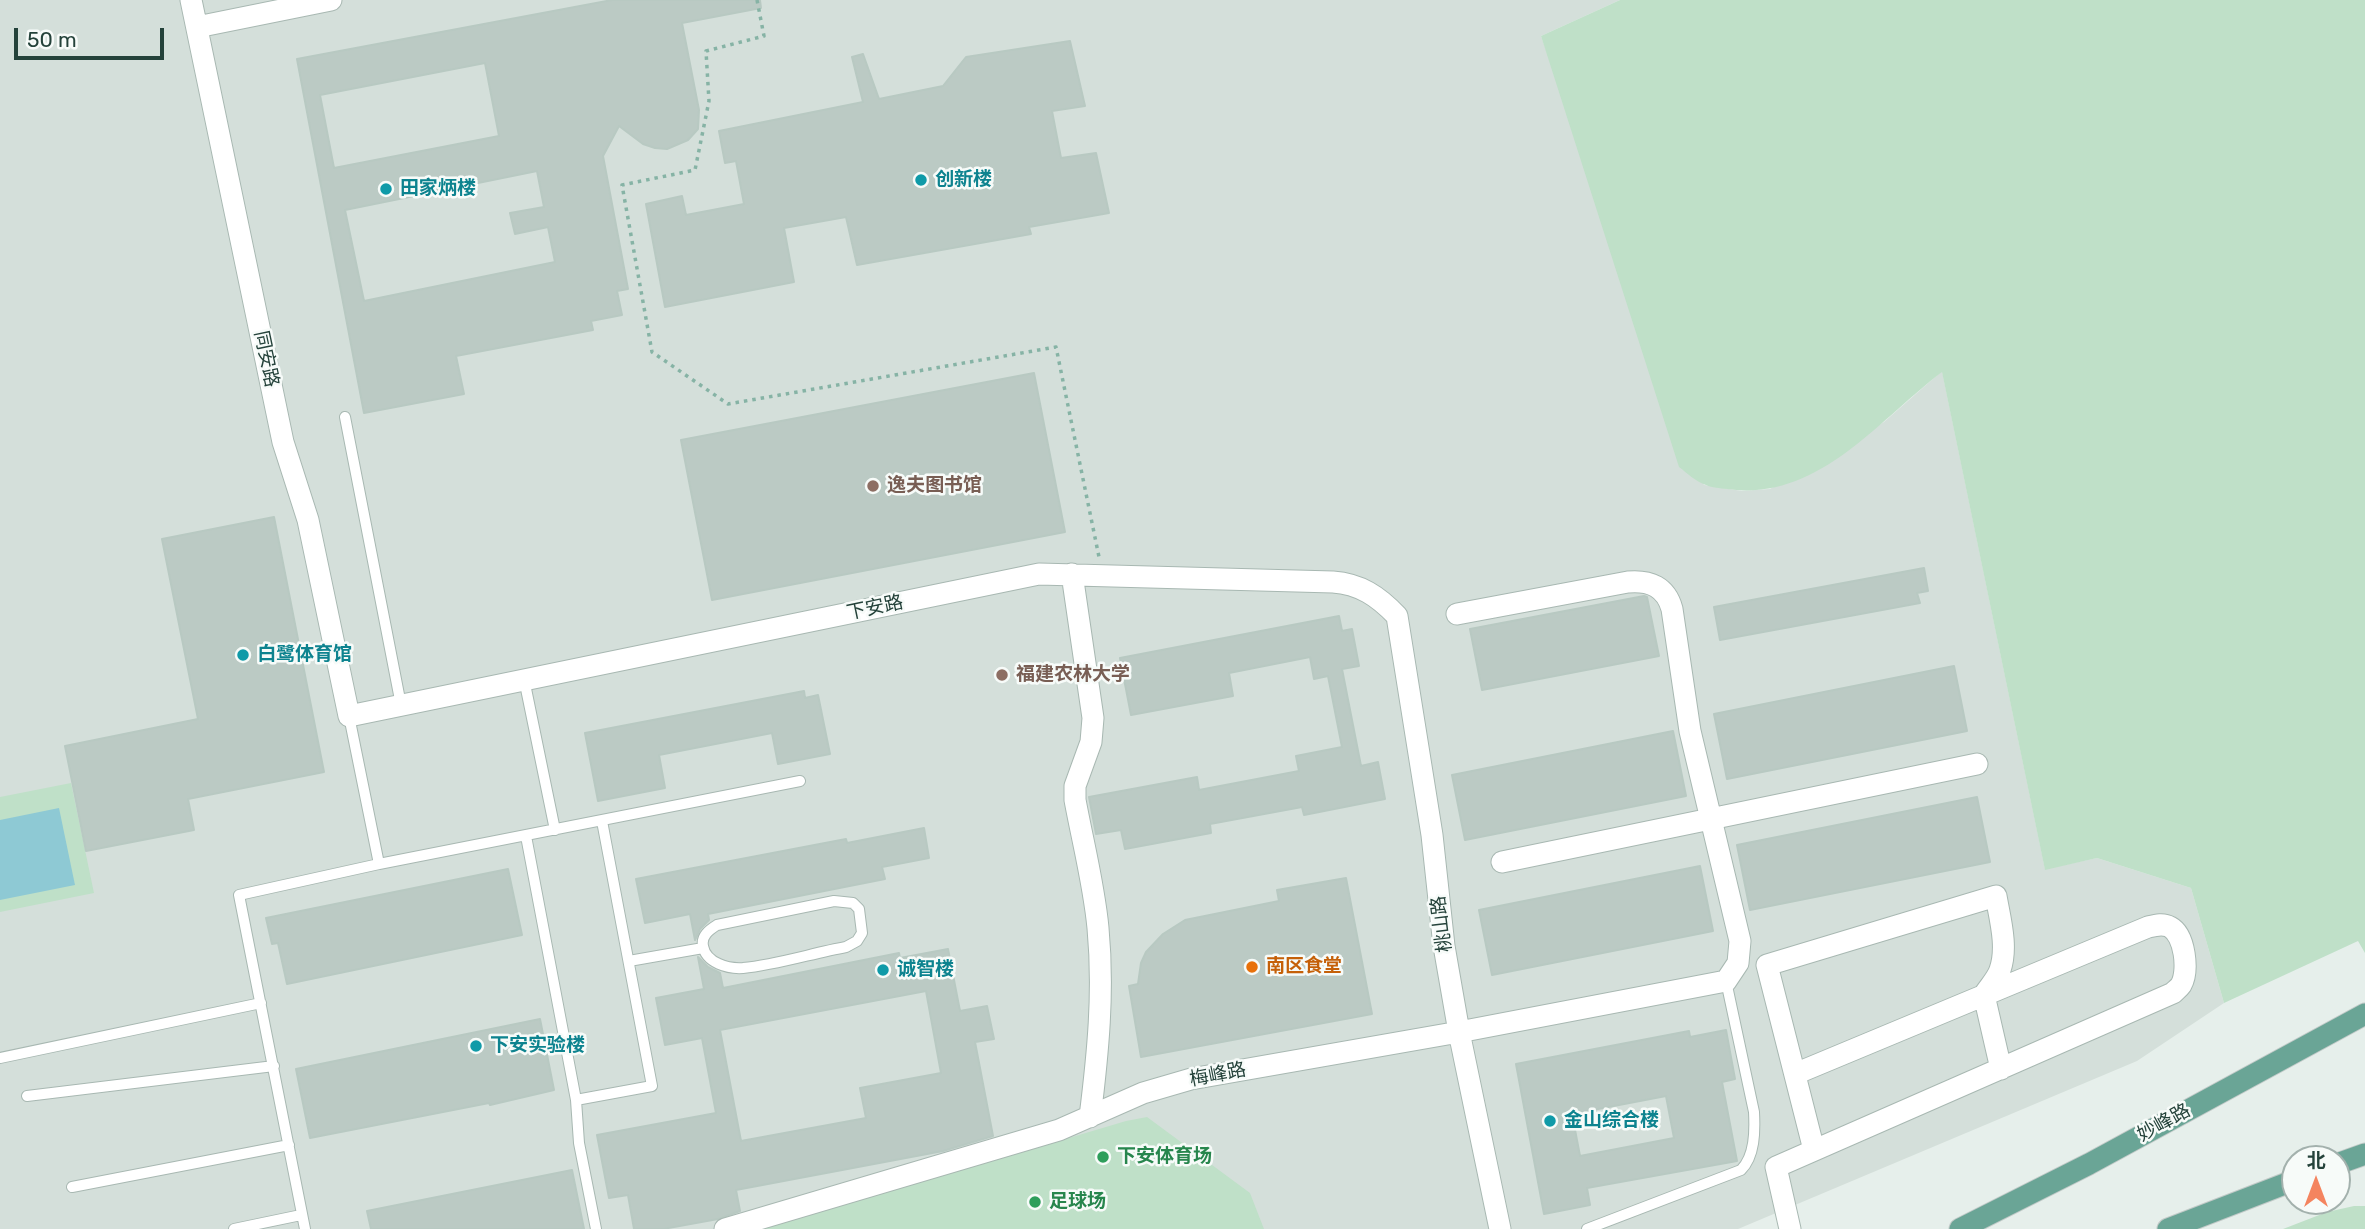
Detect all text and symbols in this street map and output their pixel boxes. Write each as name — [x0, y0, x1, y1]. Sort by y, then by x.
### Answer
scale bar — [18, 14, 168, 58]
text: 50 m — [27, 27, 77, 52]
place label: 创新楼 — [935, 169, 992, 191]
marker: 创新楼 — [913, 172, 929, 188]
place label: 田家炳楼 — [400, 178, 476, 200]
marker: 田家炳楼 — [378, 181, 394, 197]
street label: 同安路 — [249, 329, 283, 389]
place label: 逸夫图书馆 — [887, 475, 982, 497]
marker: 逸夫图书馆 — [865, 478, 881, 494]
street label: 下安路 — [845, 591, 905, 625]
place label: 白鹭体育馆 — [257, 644, 352, 666]
marker: 白鹭体育馆 — [235, 647, 251, 663]
place label: 福建农林大学 — [1016, 664, 1130, 686]
marker: 福建农林大学 — [994, 667, 1010, 683]
street label: 桃山路 — [1427, 894, 1457, 954]
place label: 南区食堂 — [1266, 956, 1342, 978]
place label: 诚智楼 — [897, 959, 954, 981]
marker: 南区食堂 — [1244, 959, 1260, 975]
marker: 诚智楼 — [875, 962, 891, 978]
place label: 下安实验楼 — [490, 1035, 585, 1057]
marker: 下安实验楼 — [468, 1038, 484, 1054]
street label: 梅峰路 — [1188, 1058, 1248, 1092]
street label: 妙峰路 — [2134, 1099, 2194, 1147]
place label: 金山综合楼 — [1564, 1110, 1659, 1132]
marker: 金山综合楼 — [1542, 1113, 1558, 1129]
north arrow — [2281, 1145, 2351, 1215]
place label: 下安体育场 — [1117, 1146, 1212, 1168]
marker: 下安体育场 — [1095, 1149, 1111, 1165]
text: 北 — [2306, 1149, 2326, 1172]
place label: 足球场 — [1049, 1191, 1106, 1213]
marker: 足球场 — [1027, 1194, 1043, 1210]

